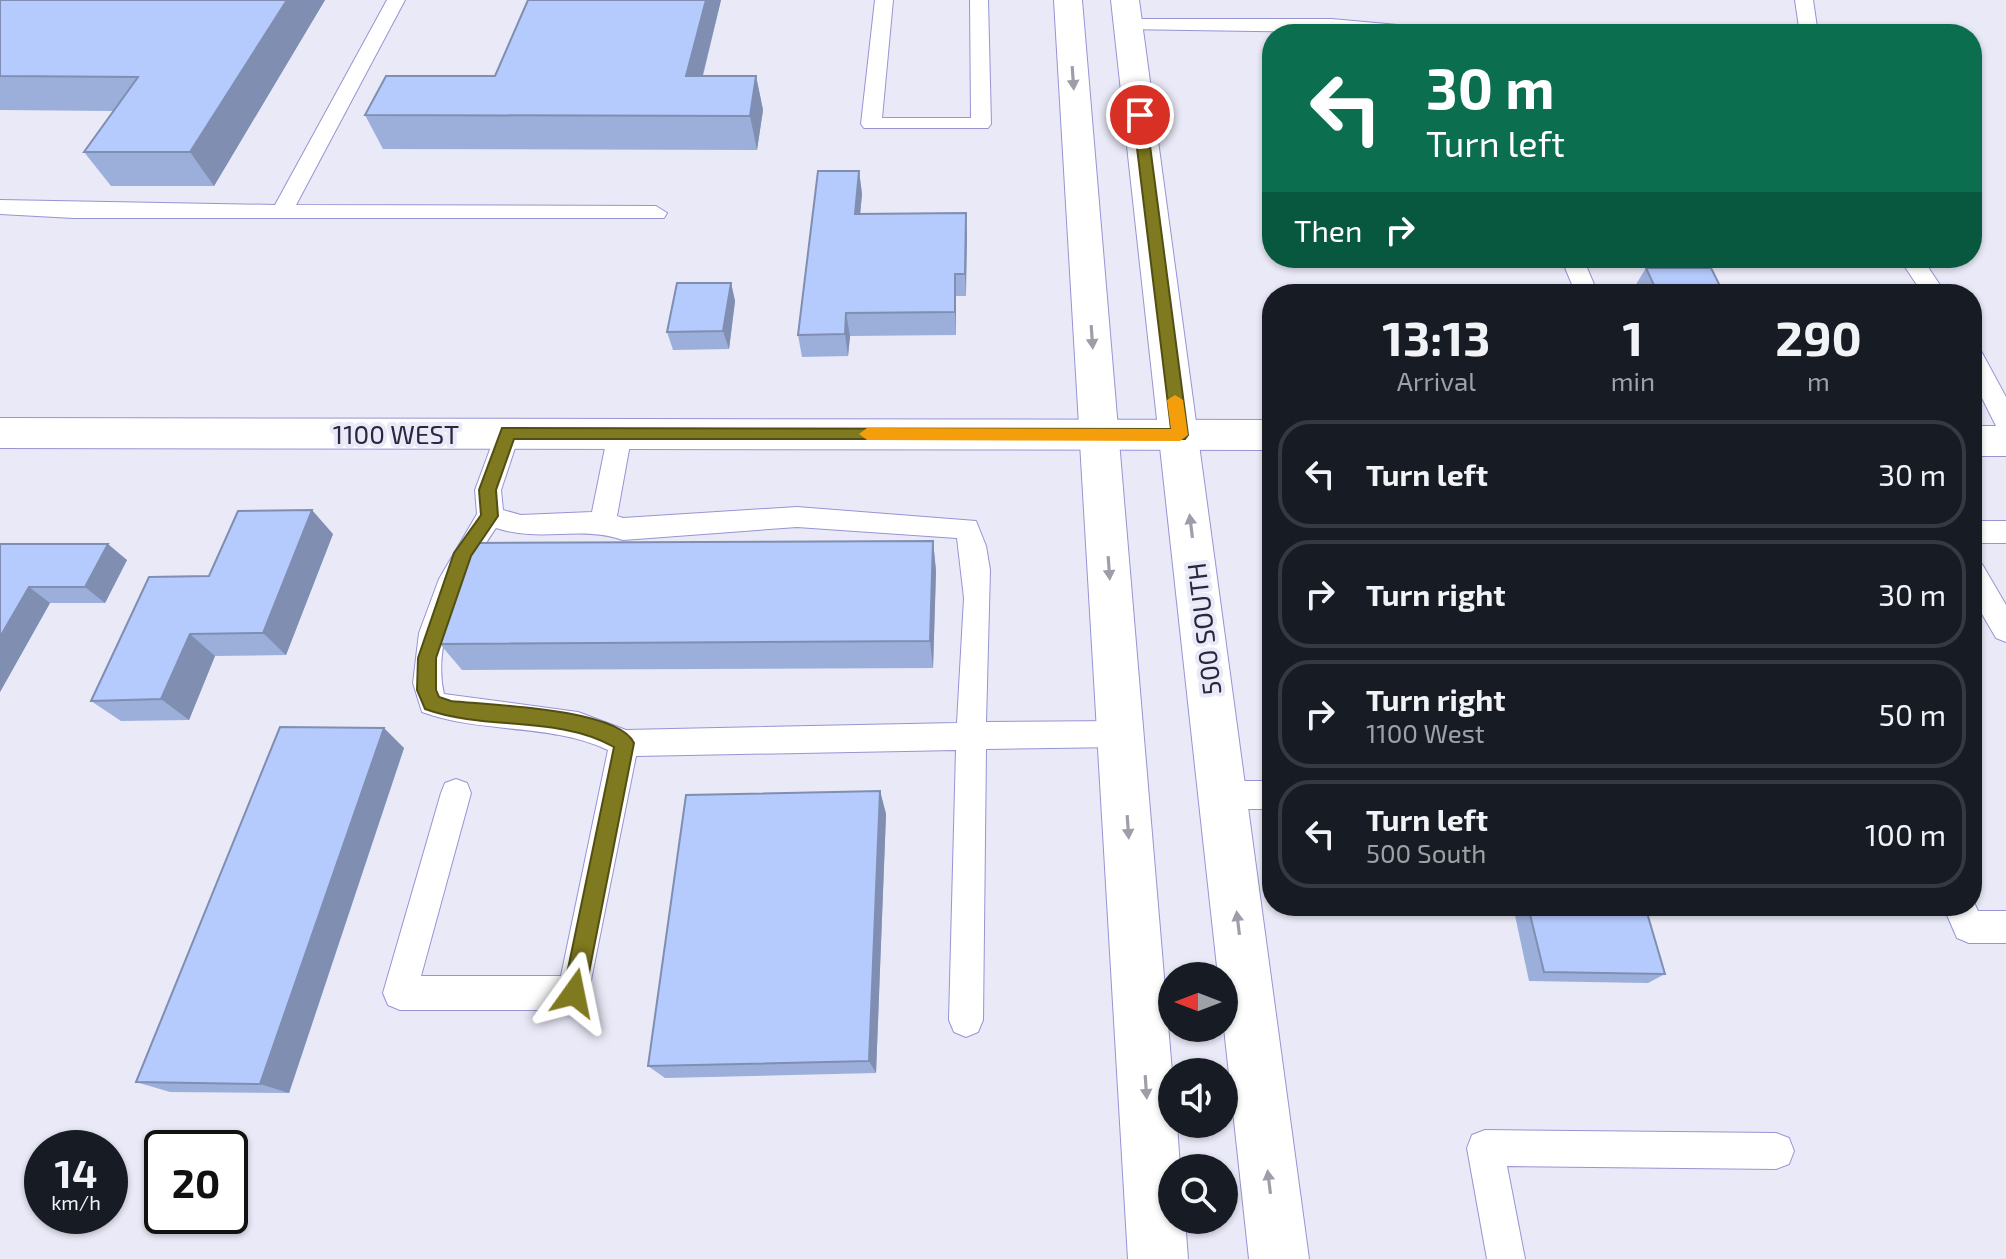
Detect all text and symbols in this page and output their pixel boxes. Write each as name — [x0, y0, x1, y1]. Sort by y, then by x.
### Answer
text: 30 m — [1426, 53, 1555, 120]
icon: left — [1294, 56, 1398, 160]
one-way arrow — [1067, 66, 1080, 91]
pin — [1106, 81, 1174, 149]
icon: arrive — [1118, 93, 1162, 137]
text: Turn left — [1426, 121, 1565, 164]
icon: right — [1378, 208, 1422, 252]
text: Then — [1294, 212, 1362, 248]
text: 13:13 — [1382, 308, 1490, 366]
text: 1 — [1622, 308, 1643, 366]
text: 290 — [1775, 308, 1862, 366]
one-way arrow — [1086, 325, 1099, 350]
text: Arrival — [1397, 365, 1476, 396]
text: min — [1611, 365, 1655, 396]
text: m — [1807, 365, 1830, 396]
street label: 1100 WEST — [333, 418, 459, 449]
icon: left — [1298, 452, 1342, 496]
text: Turn left — [1366, 456, 1488, 492]
text: 30 m — [1878, 456, 1946, 492]
one-way arrow — [1184, 513, 1197, 538]
one-way arrow — [1103, 556, 1116, 581]
street label: 500 SOUTH — [1180, 561, 1226, 697]
icon: right — [1298, 572, 1342, 616]
text: Turn right — [1366, 576, 1506, 612]
text: 30 m — [1878, 576, 1946, 612]
text: Turn right — [1366, 681, 1506, 717]
icon: right — [1298, 692, 1342, 736]
text: 50 m — [1879, 696, 1946, 732]
text: 1100 West — [1366, 717, 1485, 748]
text: Turn left — [1366, 801, 1488, 837]
icon: left — [1298, 812, 1342, 856]
one-way arrow — [1122, 815, 1135, 840]
text: 100 m — [1865, 816, 1946, 852]
text: 500 South — [1366, 837, 1486, 868]
one-way arrow — [1232, 911, 1245, 936]
position arrow — [532, 951, 616, 1035]
north arrow — [1158, 962, 1238, 1042]
map controls — [1158, 962, 1238, 1234]
button: sound — [1158, 1058, 1238, 1138]
one-way arrow — [1140, 1075, 1153, 1100]
speed limit sign: 20 — [144, 1130, 248, 1234]
text: 14 — [55, 1148, 97, 1196]
button: search — [1158, 1154, 1238, 1234]
one-way arrow — [1263, 1169, 1276, 1194]
text: km/h — [51, 1190, 101, 1214]

